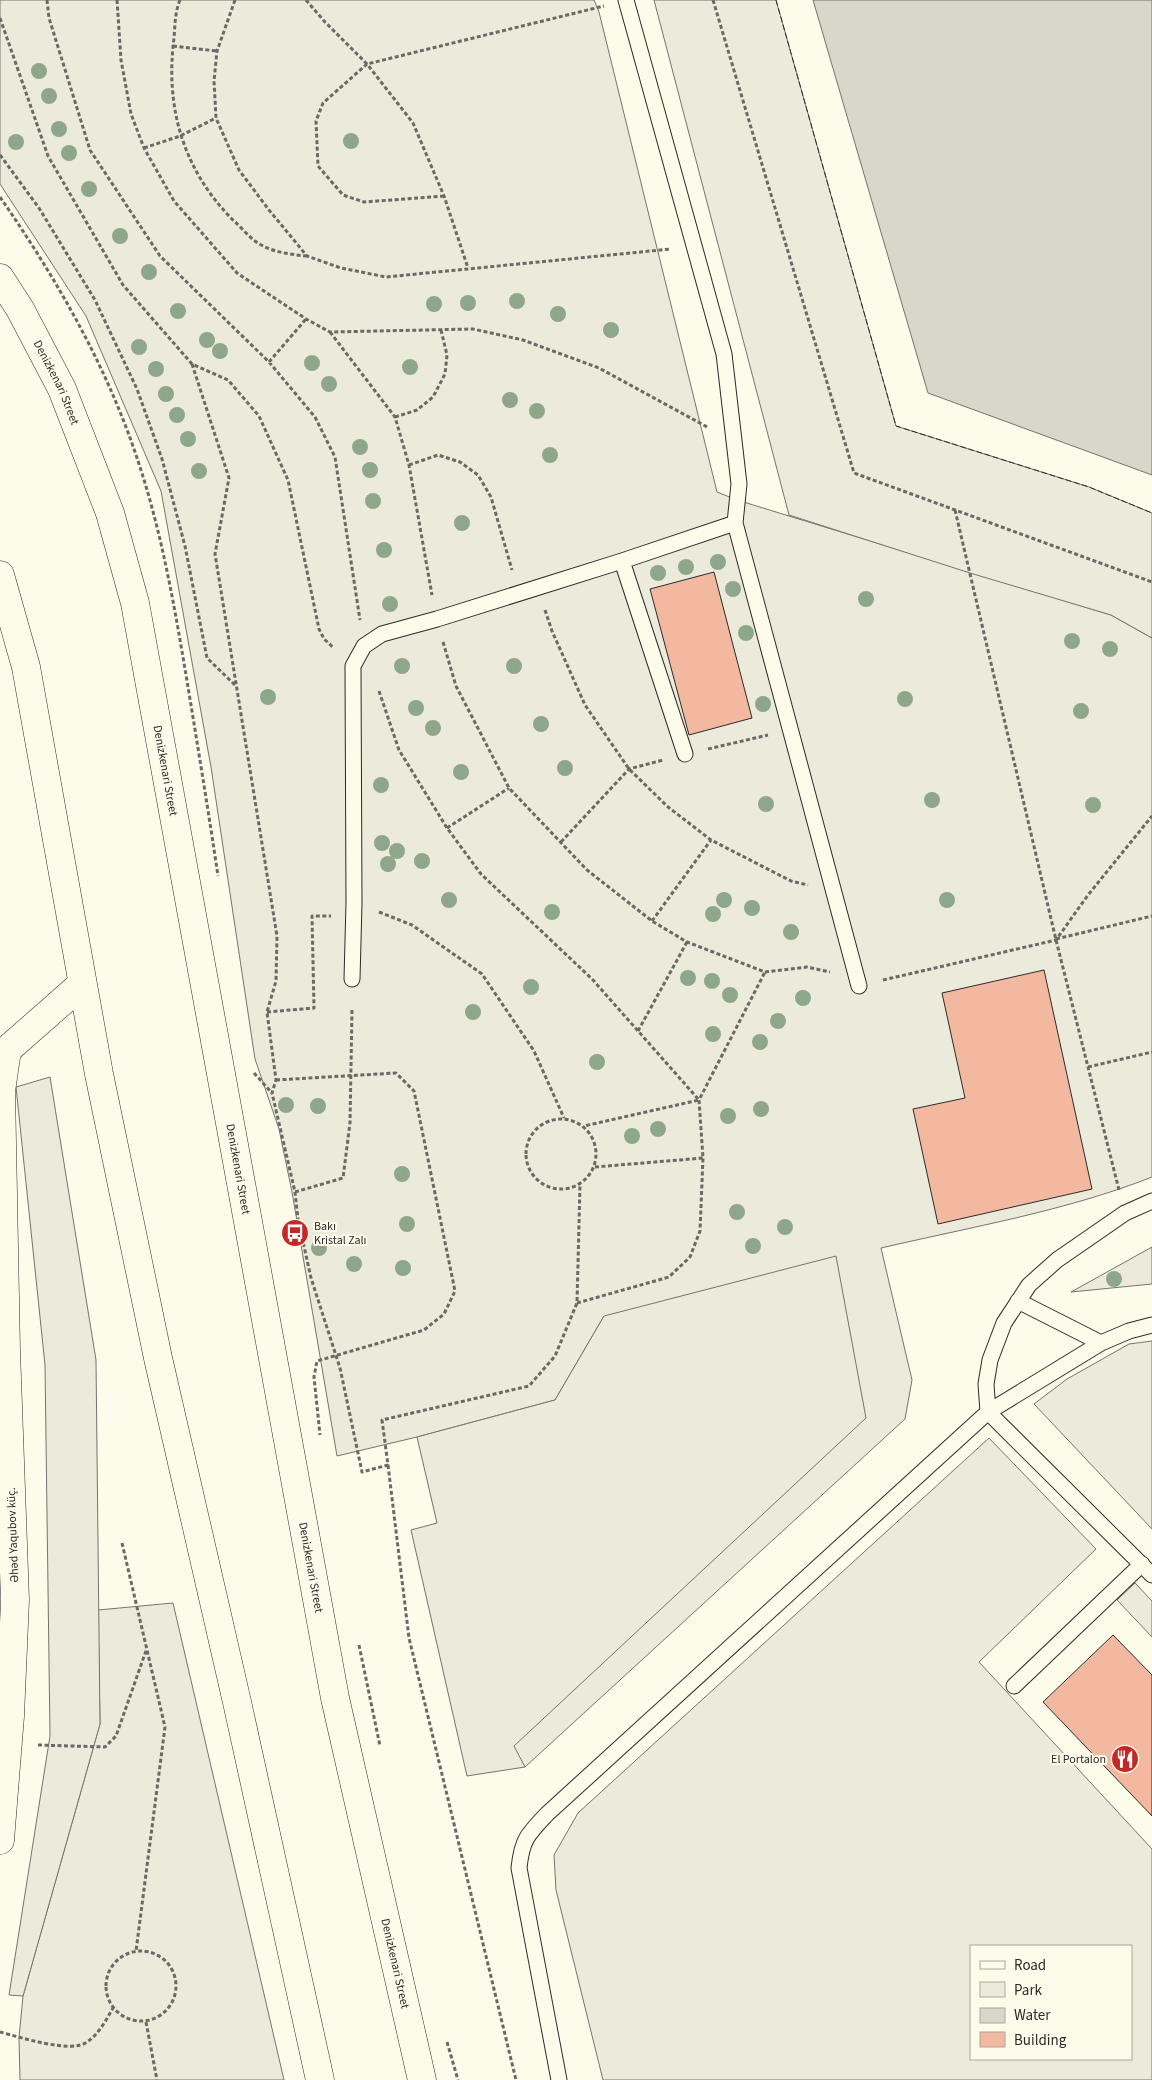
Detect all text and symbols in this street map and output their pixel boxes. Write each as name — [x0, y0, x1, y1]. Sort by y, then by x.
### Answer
street label: Denizkenari Street — [29, 337, 84, 427]
street label: Denizkenari Street — [149, 724, 182, 817]
street label: Denizkenari Street — [222, 1122, 255, 1216]
bus stop icon: Bakı Kristal Zalı — [280, 1218, 310, 1248]
place label: Bakı Kristal Zalı — [314, 1218, 367, 1249]
street label: Əhəd Yaqubov küç. — [3, 1487, 23, 1583]
street label: Denizkenari Street — [295, 1521, 328, 1614]
restaurant icon: El Portalon — [1110, 1744, 1140, 1774]
place label: El Portalon — [1051, 1751, 1106, 1768]
street label: Denizkenari Street — [377, 1917, 414, 2010]
legend — [970, 1945, 1132, 2060]
text: Road — [1014, 1955, 1046, 1976]
text: Park — [1014, 1980, 1043, 2001]
text: Water — [1014, 2005, 1051, 2026]
text: Building — [1014, 2030, 1067, 2051]

